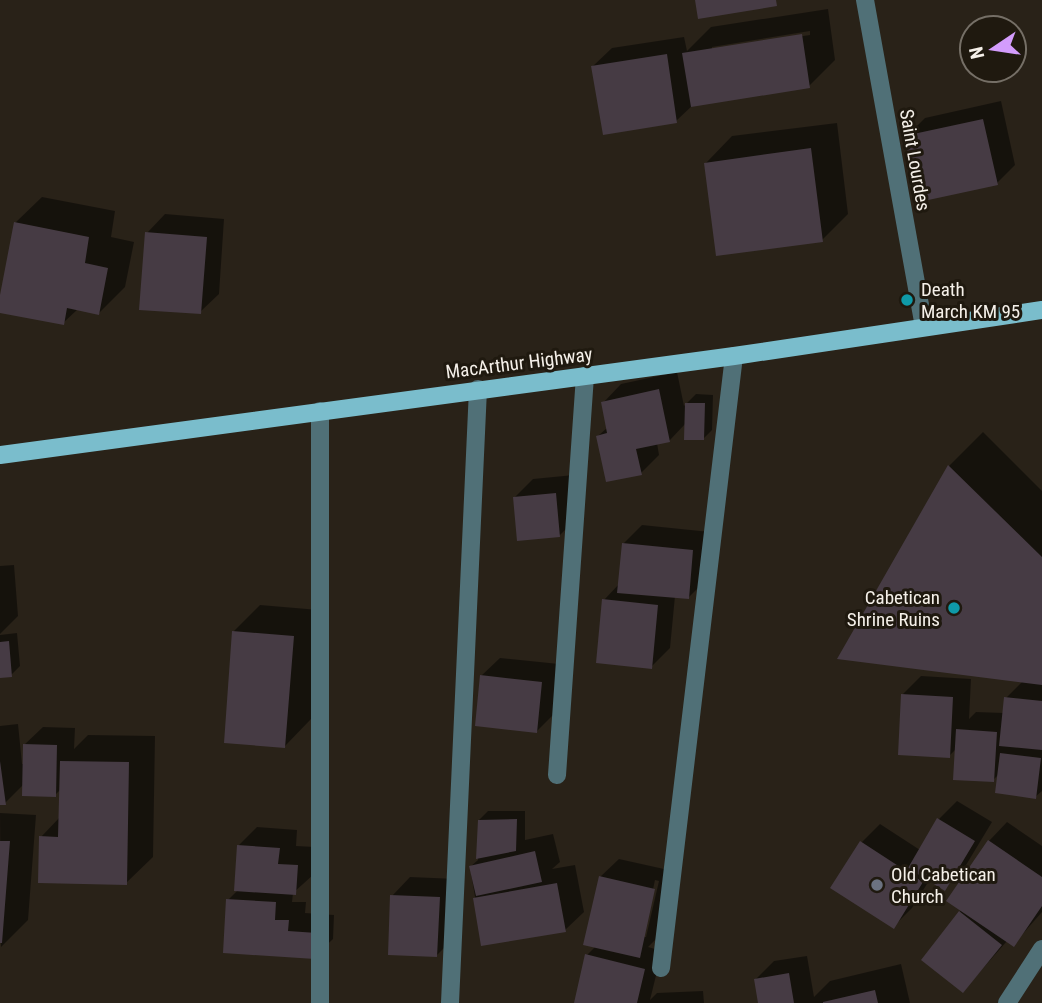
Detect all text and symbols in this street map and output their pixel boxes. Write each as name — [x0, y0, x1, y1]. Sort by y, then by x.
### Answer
north arrow — [958, 14, 1028, 84]
text: N — [964, 44, 989, 61]
street label: Saint Lourdes — [895, 107, 935, 213]
place label: Death March KM 95 — [921, 278, 1020, 323]
marker: Death March KM 95 — [899, 292, 915, 308]
street label: MacArthur Highway — [444, 343, 594, 383]
place label: Cabetican Shrine Ruins — [847, 586, 940, 631]
marker: Cabetican Shrine Ruins — [946, 600, 962, 616]
place label: Old Cabetican Church — [891, 863, 996, 908]
marker: Old Cabetican Church — [869, 877, 885, 893]

